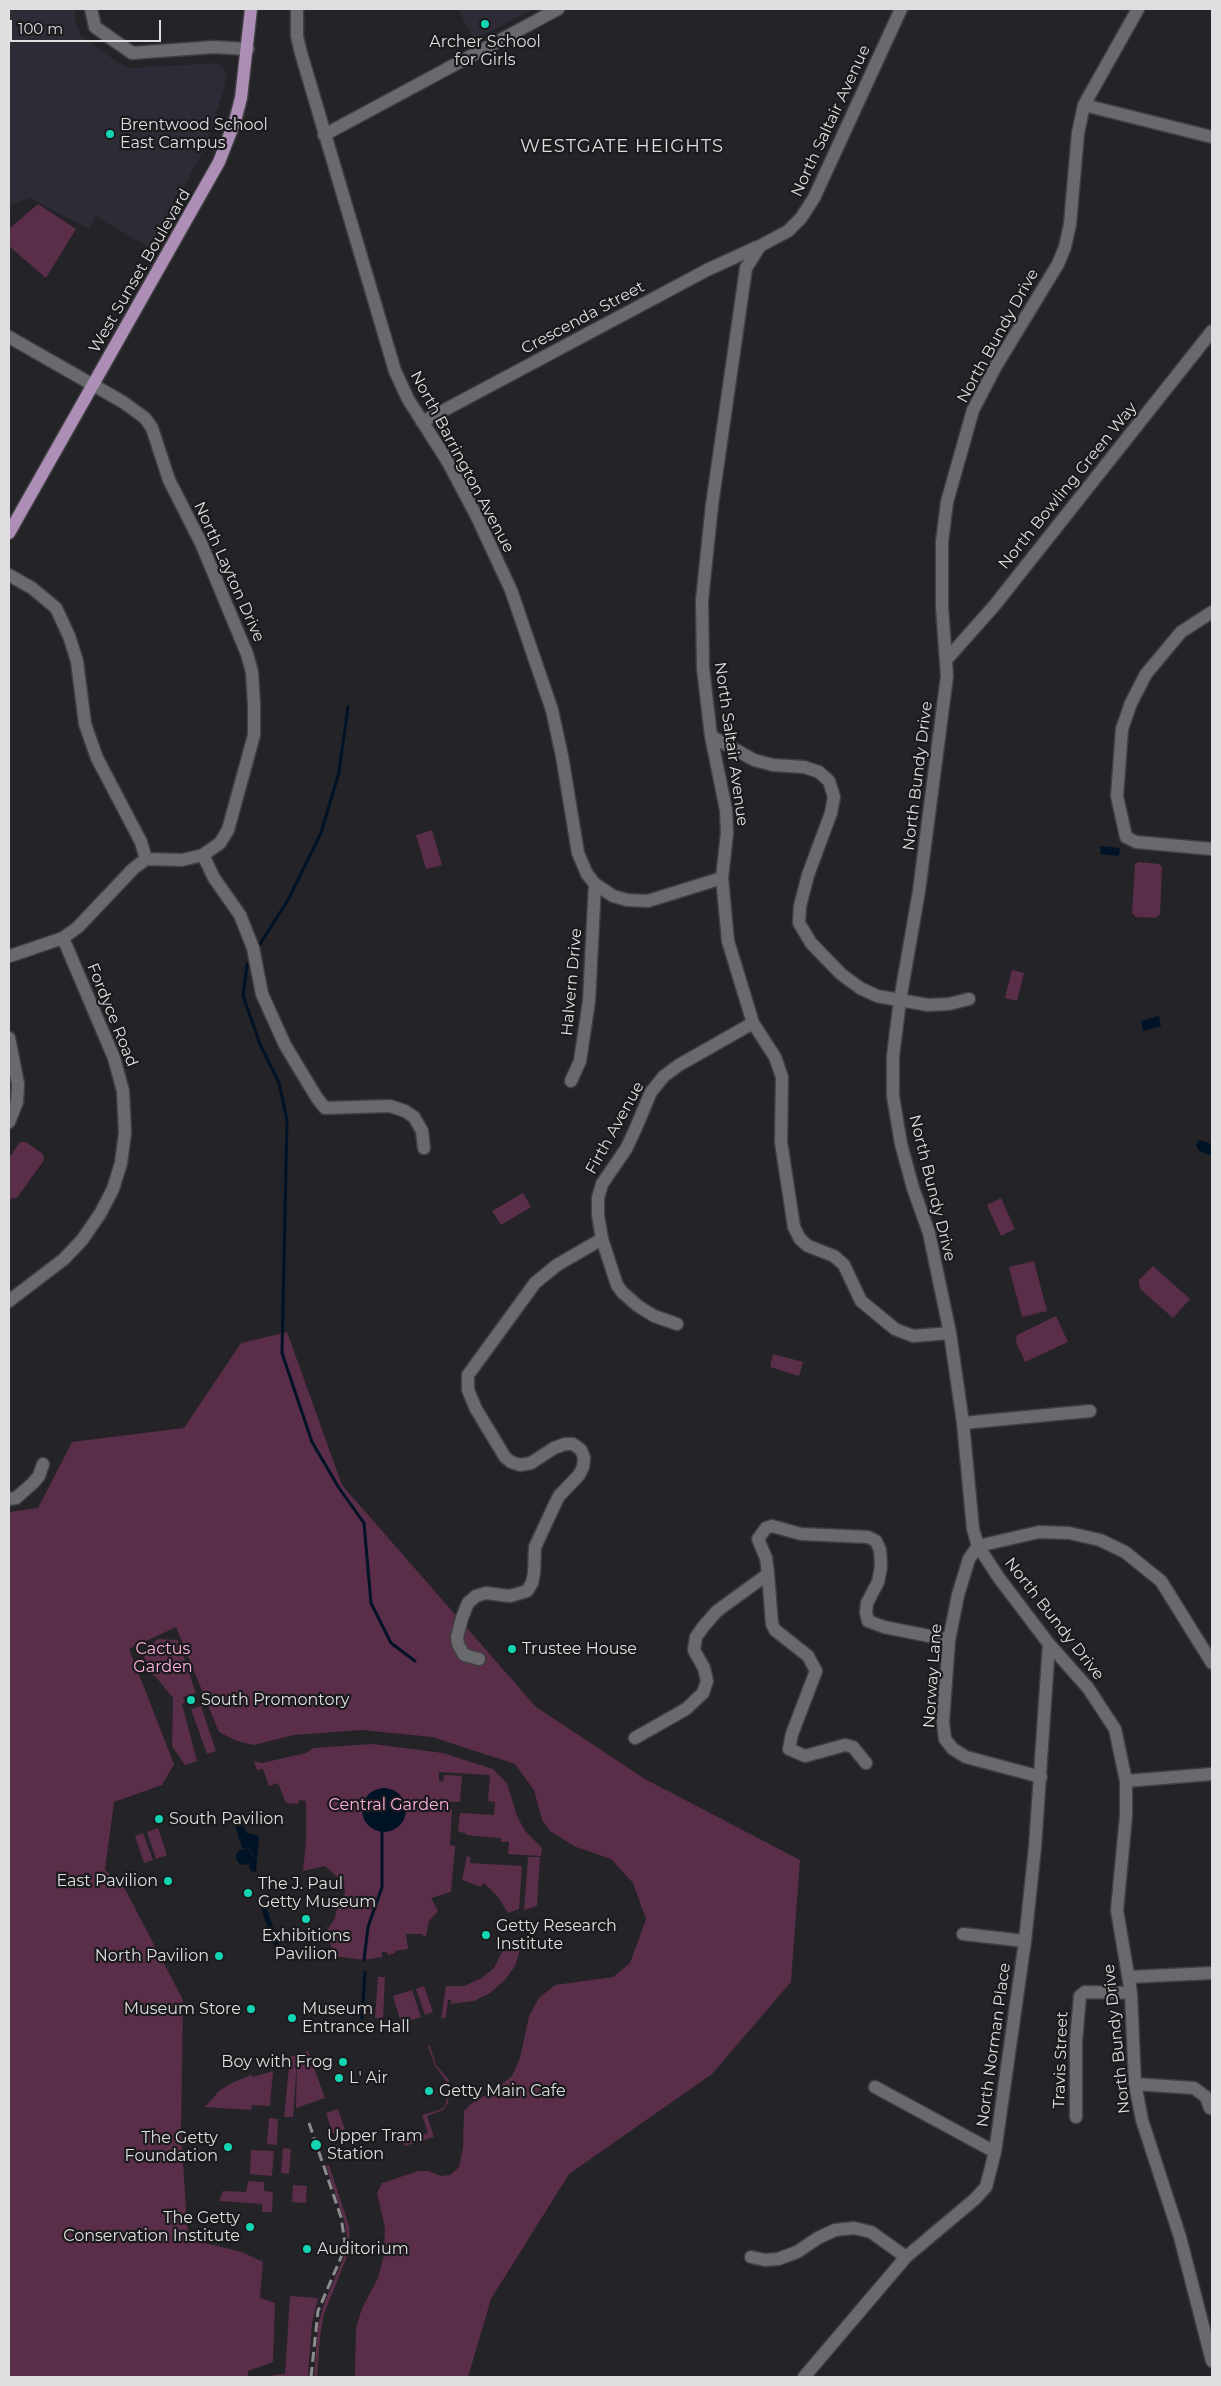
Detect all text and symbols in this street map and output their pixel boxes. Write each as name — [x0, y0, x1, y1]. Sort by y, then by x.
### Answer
scale bar — [12, 10, 164, 42]
marker: Archer School for Girls — [479, 18, 491, 30]
text: 100 m — [18, 19, 63, 38]
place label: Archer School for Girls — [429, 32, 541, 70]
street label: North Saltair Avenue — [787, 42, 875, 200]
place label: Brentwood School East Campus — [120, 115, 268, 153]
marker: Brentwood School East Campus — [104, 128, 116, 140]
district label: WESTGATE HEIGHTS — [518, 136, 726, 158]
street label: West Sunset Boulevard — [85, 186, 195, 356]
street label: North Bundy Drive — [953, 266, 1043, 406]
street label: Crescenda Street — [518, 277, 648, 359]
street label: North Barrington Avenue — [406, 368, 518, 556]
street label: North Bowling Green Way — [995, 399, 1141, 573]
street label: North Layton Drive — [189, 499, 269, 645]
street label: North Saltair Avenue — [710, 661, 752, 827]
street label: North Bundy Drive — [899, 700, 937, 852]
street label: Halvern Drive — [558, 927, 586, 1037]
street label: Fordyce Road — [83, 960, 141, 1070]
street label: Firth Avenue — [582, 1078, 648, 1178]
street label: North Bundy Drive — [904, 1113, 960, 1263]
street label: North Bundy Drive — [1000, 1554, 1108, 1684]
street label: Norway Lane — [920, 1623, 946, 1729]
park label: Cactus Garden — [133, 1639, 193, 1677]
place label: Trustee House — [522, 1639, 637, 1659]
marker: Trustee House — [506, 1643, 518, 1655]
place label: South Promontory — [201, 1690, 350, 1710]
marker: South Promontory — [185, 1694, 197, 1706]
park label: Central Garden — [328, 1795, 450, 1815]
place label: South Pavilion — [169, 1809, 284, 1829]
marker: South Pavilion — [153, 1813, 165, 1825]
place label: East Pavilion — [57, 1871, 158, 1891]
place label: The J. Paul Getty Museum — [258, 1874, 376, 1912]
marker: East Pavilion — [162, 1875, 174, 1887]
marker: The J. Paul Getty Museum — [242, 1887, 254, 1899]
marker: Exhibitions Pavilion — [300, 1913, 312, 1925]
place label: Getty Research Institute — [496, 1916, 617, 1954]
place label: Exhibitions Pavilion — [262, 1926, 350, 1964]
marker: Getty Research Institute — [480, 1929, 492, 1941]
place label: North Pavilion — [95, 1946, 209, 1966]
marker: North Pavilion — [213, 1950, 225, 1962]
street label: North Norman Place — [973, 1962, 1015, 2128]
street label: North Bundy Drive — [1100, 1963, 1134, 2115]
place label: Museum Store — [124, 1999, 241, 2019]
place label: Museum Entrance Hall — [302, 1999, 410, 2037]
marker: Museum Store — [245, 2003, 257, 2015]
street label: Travis Street — [1050, 2011, 1072, 2109]
marker: Museum Entrance Hall — [286, 2012, 298, 2024]
place label: Boy with Frog — [221, 2052, 333, 2072]
marker: Boy with Frog — [337, 2056, 349, 2068]
place label: L' Air — [349, 2068, 388, 2088]
marker: L' Air — [333, 2072, 345, 2084]
place label: Getty Main Cafe — [439, 2081, 566, 2101]
marker: Getty Main Cafe — [423, 2085, 435, 2097]
place label: Upper Tram Station — [327, 2126, 423, 2164]
place label: The Getty Foundation — [125, 2128, 218, 2166]
marker: Upper Tram Station — [309, 2138, 323, 2152]
marker: The Getty Foundation — [222, 2141, 234, 2153]
place label: The Getty Conservation Institute — [63, 2208, 240, 2246]
marker: The Getty Conservation Institute — [244, 2221, 256, 2233]
place label: Auditorium — [317, 2239, 409, 2259]
marker: Auditorium — [301, 2243, 313, 2255]

